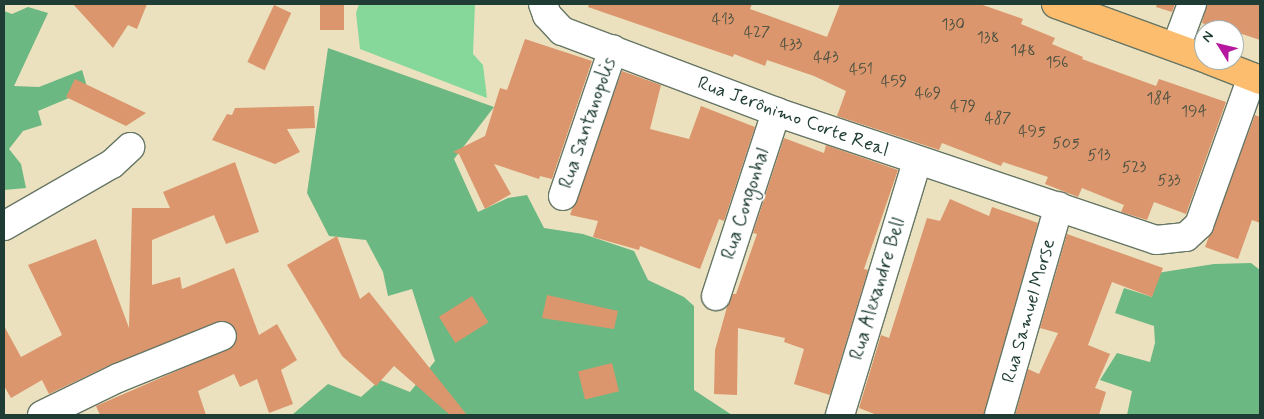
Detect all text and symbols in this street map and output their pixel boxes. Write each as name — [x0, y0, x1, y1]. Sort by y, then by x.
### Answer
house number: 413 — [712, 10, 734, 30]
house number: 130 — [941, 15, 965, 35]
north arrow — [1194, 20, 1244, 70]
house number: 427 — [744, 23, 770, 43]
house number: 138 — [977, 28, 999, 48]
text: N — [1198, 28, 1218, 46]
house number: 433 — [780, 35, 802, 55]
house number: 148 — [1010, 41, 1036, 61]
house number: 443 — [813, 48, 839, 68]
house number: 156 — [1045, 53, 1069, 73]
street label: Rua Santanopolis — [555, 55, 621, 191]
house number: 451 — [849, 60, 873, 80]
street label: Rua Jerônimo Corte Real — [694, 72, 892, 162]
house number: 459 — [881, 72, 907, 92]
house number: 469 — [915, 84, 941, 104]
house number: 184 — [1146, 89, 1172, 109]
house number: 479 — [950, 97, 976, 117]
house number: 194 — [1181, 102, 1207, 122]
house number: 487 — [984, 109, 1012, 129]
house number: 495 — [1018, 122, 1046, 142]
house number: 505 — [1052, 134, 1080, 154]
street label: Rua Congonhal — [717, 144, 775, 264]
house number: 513 — [1087, 146, 1111, 166]
house number: 523 — [1122, 158, 1146, 178]
house number: 533 — [1158, 171, 1180, 191]
street label: Rua Alexandre Bell — [845, 215, 911, 363]
street label: Rua Samuel Morse — [998, 238, 1060, 384]

